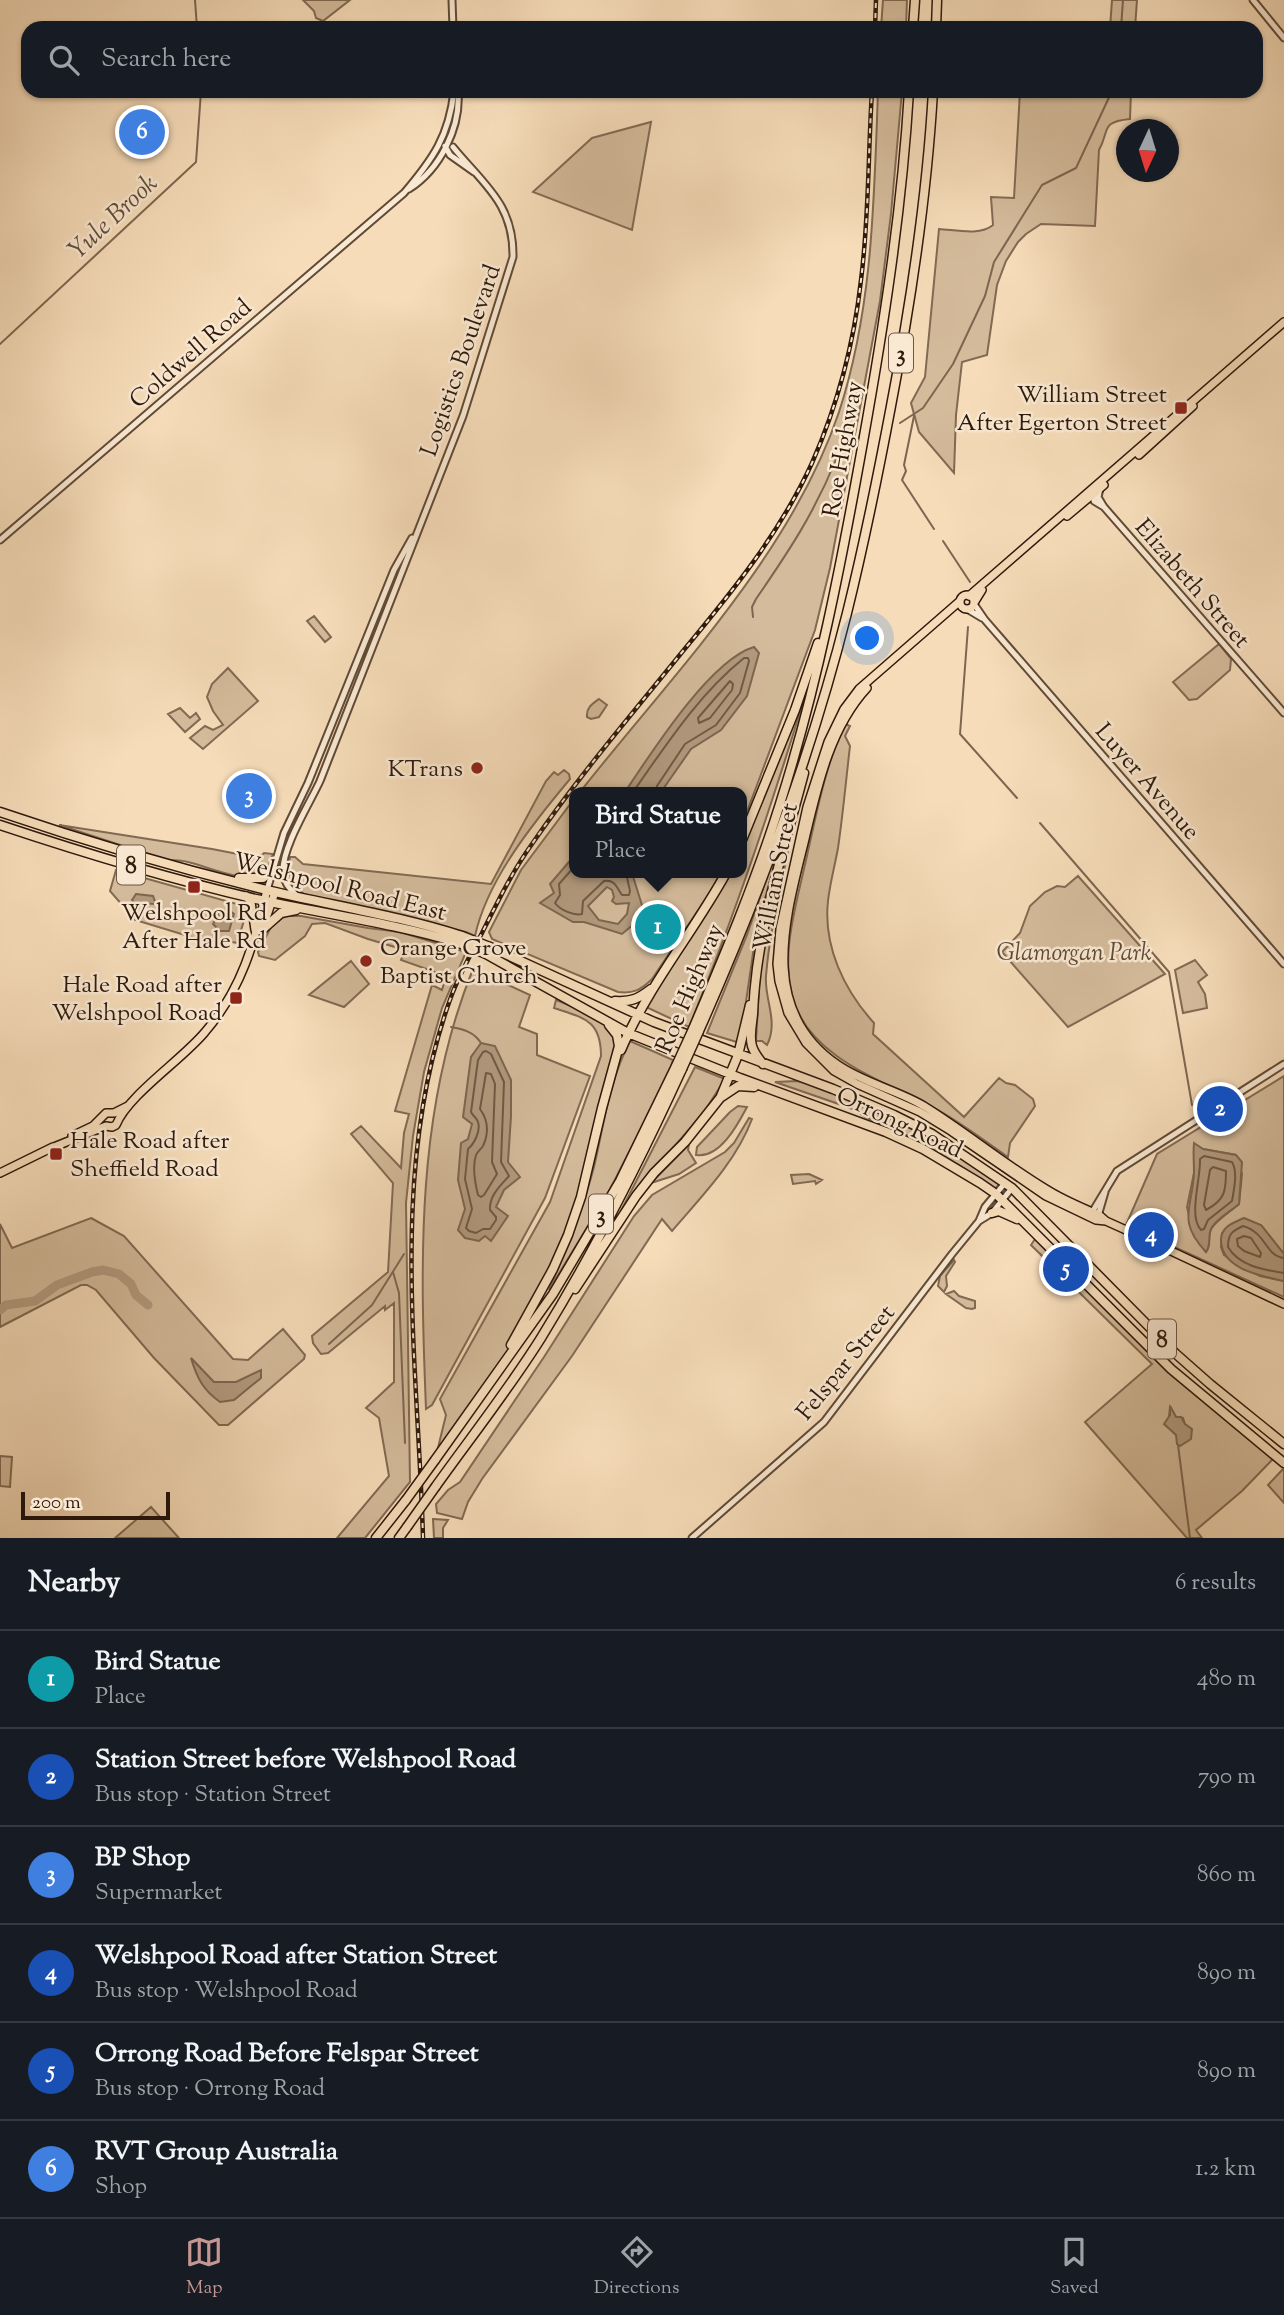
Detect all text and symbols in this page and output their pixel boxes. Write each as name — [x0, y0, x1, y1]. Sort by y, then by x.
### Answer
search box — [21, 21, 1263, 98]
icon: search — [45, 41, 83, 79]
text: Search here — [101, 41, 231, 78]
pin: 6 — [119, 106, 165, 158]
north arrow — [1116, 119, 1179, 182]
water label: Yule Brook — [61, 166, 167, 269]
street label: Logistics Boulevard — [413, 260, 511, 461]
street label: Coldwell Road — [123, 291, 260, 417]
road number: 3 — [889, 334, 913, 372]
street label: Roe Highway — [815, 378, 873, 520]
place label: William Street After Egerton Street — [957, 379, 1167, 441]
marker: William Street After Egerton Street — [1173, 400, 1189, 416]
street label: Elizabeth Street — [1126, 512, 1257, 656]
your location — [850, 621, 884, 655]
street label: Luyer Avenue — [1086, 716, 1207, 848]
place label: KTrans — [388, 753, 463, 787]
marker: KTrans — [469, 760, 485, 776]
pin: 3 — [226, 770, 272, 822]
popup — [569, 787, 747, 878]
text: Bird Statue — [595, 798, 721, 835]
street label: William Street — [746, 800, 808, 954]
text: Place — [595, 835, 646, 868]
street label: Welshpool Road East — [229, 845, 450, 931]
road number: 8 — [117, 846, 145, 884]
marker: Welshpool Rd After Hale Rd — [186, 879, 202, 895]
place label: Welshpool Rd After Hale Rd — [121, 897, 268, 959]
pin: 1 — [635, 901, 681, 953]
street label: Roe Highway — [648, 919, 733, 1059]
place label: Orange Grove Baptist Church — [380, 932, 538, 994]
park label: Glamorgan Park — [996, 937, 1152, 971]
marker: Orange Grove Baptist Church — [358, 953, 374, 969]
place label: Hale Road after Welshpool Road — [51, 969, 222, 1031]
marker: Hale Road after Welshpool Road — [228, 990, 244, 1006]
street label: Orrong Road — [830, 1080, 969, 1168]
pin: 2 — [1197, 1083, 1243, 1135]
place label: Hale Road after Sheffield Road — [70, 1125, 230, 1187]
marker: Hale Road after Sheffield Road — [48, 1146, 64, 1162]
road number: 3 — [589, 1194, 613, 1233]
pin: 4 — [1128, 1209, 1174, 1261]
pin: 5 — [1043, 1243, 1089, 1295]
street label: Felspar Street — [789, 1298, 904, 1428]
road number: 8 — [1148, 1320, 1176, 1358]
scale bar — [21, 1489, 170, 1521]
text: 200 m — [32, 1490, 81, 1517]
text: Nearby — [28, 1562, 120, 1605]
text: 6 results — [1175, 1567, 1256, 1600]
text: Bird Statue — [95, 1644, 221, 1681]
text: 1 — [47, 1663, 55, 1696]
text: 480 m — [1197, 1663, 1256, 1696]
text: Place — [95, 1681, 146, 1714]
text: Station Street before Welshpool Road — [95, 1742, 516, 1779]
text: 2 — [46, 1761, 56, 1794]
text: 790 m — [1198, 1761, 1256, 1794]
text: Bus stop · Station Street — [95, 1779, 331, 1812]
text: BP Shop — [95, 1840, 190, 1877]
text: 3 — [46, 1859, 56, 1892]
text: 860 m — [1197, 1859, 1256, 1892]
text: Supermarket — [95, 1877, 222, 1910]
text: Welshpool Road after Station Street — [95, 1938, 497, 1975]
text: 4 — [45, 1957, 57, 1990]
text: 890 m — [1197, 1957, 1256, 1990]
text: Bus stop · Welshpool Road — [95, 1975, 358, 2008]
text: Orrong Road Before Felspar Street — [95, 2036, 479, 2073]
text: 5 — [47, 2055, 55, 2088]
text: 890 m — [1197, 2055, 1256, 2088]
text: Bus stop · Orrong Road — [95, 2073, 325, 2106]
text: RVT Group Australia — [95, 2134, 338, 2171]
text: 6 — [45, 2153, 57, 2186]
text: 1.2 km — [1195, 2153, 1256, 2186]
text: Shop — [95, 2171, 147, 2204]
tab: Map — [185, 2233, 223, 2302]
tab: Directions — [594, 2233, 679, 2302]
tab: Saved — [1050, 2233, 1099, 2302]

